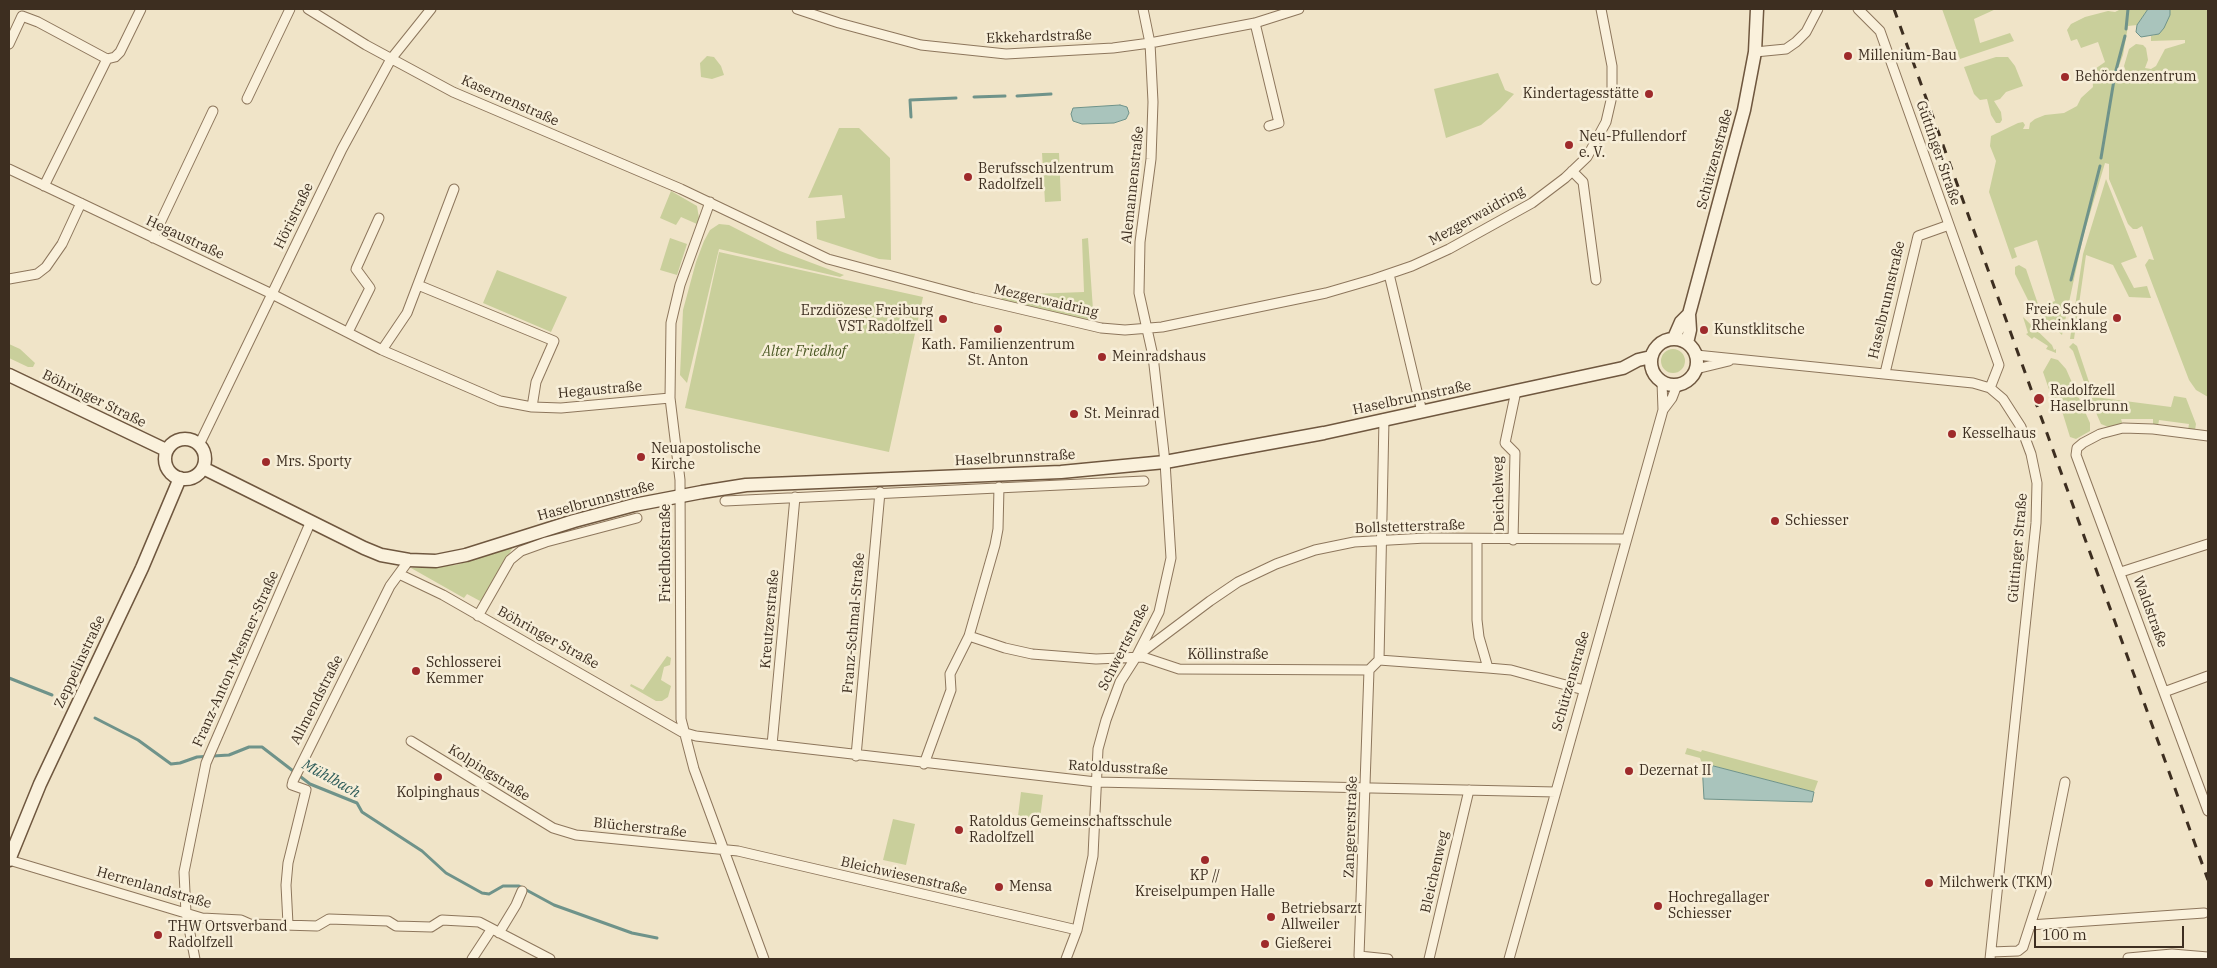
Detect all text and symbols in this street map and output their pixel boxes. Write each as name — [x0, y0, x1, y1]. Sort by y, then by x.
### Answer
street label: Ekkehardstraße — [986, 27, 1092, 47]
place label: Millenium-Bau — [1858, 48, 1957, 64]
marker: Millenium-Bau — [1842, 50, 1854, 62]
place label: Behördenzentrum — [2075, 69, 2197, 85]
marker: Behördenzentrum — [2059, 71, 2071, 83]
street label: Kasernenstraße — [459, 72, 561, 130]
place label: Kindertagesstätte — [1523, 86, 1639, 102]
marker: Kindertagesstätte — [1643, 88, 1655, 100]
street label: Güttinger Straße — [1912, 98, 1964, 208]
street label: Schützenstraße — [1694, 107, 1736, 211]
street label: Alemannenstraße — [1118, 125, 1148, 245]
place label: Neu-Pfullendorf e. V. — [1579, 129, 1686, 162]
marker: Neu-Pfullendorf e. V. — [1563, 139, 1575, 151]
place label: Berufsschulzentrum Radolfzell — [978, 161, 1114, 193]
marker: Berufsschulzentrum Radolfzell — [962, 171, 974, 183]
street label: Höristraße — [271, 180, 317, 252]
street label: Mezgerwaidring — [1426, 183, 1528, 249]
street label: Hegaustraße — [143, 213, 227, 263]
street label: Haselbrunnstraße — [1865, 239, 1909, 361]
street label: Mezgerwaidring — [992, 281, 1100, 321]
place label: Freie Schule Rheinklang — [2025, 302, 2107, 334]
place label: Erzdiözese Freiburg VST Radolfzell — [801, 303, 933, 336]
marker: Freie Schule Rheinklang — [2111, 312, 2123, 324]
marker: Erzdiözese Freiburg VST Radolfzell — [937, 313, 949, 325]
place label: Kunstklitsche — [1714, 322, 1805, 338]
marker: Kath. Familienzentrum St. Anton — [992, 323, 1004, 335]
marker: Kunstklitsche — [1698, 324, 1710, 336]
place label: Kath. Familienzentrum St. Anton — [921, 337, 1075, 370]
park label: Alter Friedhof — [762, 344, 846, 360]
place label: Meinradshaus — [1112, 349, 1206, 365]
marker: Meinradshaus — [1096, 351, 1108, 363]
street label: Böhringer Straße — [39, 367, 149, 431]
street label: Haselbrunnstraße — [1351, 377, 1473, 419]
street label: Hegaustraße — [557, 378, 643, 402]
place label: Radolfzell Haselbrunn — [2050, 383, 2129, 416]
marker: Radolfzell Haselbrunn — [2032, 392, 2046, 406]
place label: St. Meinrad — [1084, 406, 1160, 422]
marker: St. Meinrad — [1068, 408, 1080, 420]
place label: Kesselhaus — [1962, 426, 2036, 442]
marker: Kesselhaus — [1946, 428, 1958, 440]
place label: Neuapostolische Kirche — [651, 441, 761, 474]
street label: Haselbrunnstraße — [954, 446, 1076, 470]
marker: Neuapostolische Kirche — [635, 451, 647, 463]
place label: Mrs. Sporty — [276, 454, 352, 470]
marker: Mrs. Sporty — [260, 456, 272, 468]
street label: Deichelweg — [1490, 456, 1508, 532]
street label: Haselbrunnstraße — [536, 477, 656, 525]
street label: Güttinger Straße — [2005, 493, 2031, 603]
street label: Friedhofstraße — [658, 504, 674, 602]
place label: Schiesser — [1785, 513, 1848, 529]
marker: Schiesser — [1769, 515, 1781, 527]
street label: Bollstetterstraße — [1355, 517, 1465, 537]
street label: Franz-Schmal-Straße — [839, 552, 869, 694]
street label: Franz-Anton-Mesmer-Straße — [189, 568, 283, 750]
street label: Kreutzerstraße — [757, 569, 783, 669]
street label: Waldstraße — [2129, 574, 2171, 650]
street label: Schwertstraße — [1095, 601, 1153, 693]
street label: Böhringer Straße — [494, 603, 602, 673]
street label: Zeppelinstraße — [51, 613, 109, 711]
street label: Schützenstraße — [1549, 629, 1593, 733]
street label: Köllinstraße — [1187, 647, 1269, 663]
street label: Allmendstraße — [287, 652, 347, 748]
place label: Schlosserei Kemmer — [426, 655, 501, 688]
marker: Schlosserei Kemmer — [410, 665, 422, 677]
street label: Kolpingstraße — [445, 741, 533, 805]
water label: Mühlbach — [299, 756, 363, 802]
street label: Ratoldusstraße — [1068, 757, 1168, 779]
place label: Dezernat II — [1639, 763, 1711, 779]
marker: Dezernat II — [1623, 765, 1635, 777]
marker: Kolpinghaus — [432, 771, 444, 783]
street label: Zangererstraße — [1341, 776, 1361, 878]
place label: Kolpinghaus — [396, 785, 480, 801]
place label: Ratoldus Gemeinschaftsschule Radolfzell — [969, 814, 1172, 846]
street label: Blücherstraße — [592, 815, 688, 841]
marker: Ratoldus Gemeinschaftsschule Radolfzell — [953, 824, 965, 836]
street label: Bleichenweg — [1417, 829, 1453, 915]
street label: Bleichwiesenstraße — [839, 853, 969, 899]
marker: KP // Kreiselpumpen Halle — [1199, 854, 1211, 866]
street label: Herrenlandstraße — [95, 864, 213, 912]
place label: KP // Kreiselpumpen Halle — [1135, 868, 1275, 900]
place label: Milchwerk (TKM) — [1939, 875, 2052, 891]
marker: Milchwerk (TKM) — [1923, 877, 1935, 889]
place label: Mensa — [1009, 879, 1052, 895]
marker: Mensa — [993, 881, 1005, 893]
place label: Hochregallager Schiesser — [1668, 890, 1769, 922]
marker: Hochregallager Schiesser — [1652, 900, 1664, 912]
place label: Betriebsarzt Allweiler — [1281, 901, 1362, 934]
marker: Betriebsarzt Allweiler — [1265, 911, 1277, 923]
scale bar — [2037, 916, 2187, 948]
place label: THW Ortsverband Radolfzell — [168, 919, 288, 952]
text: 100 m — [2042, 925, 2087, 944]
marker: THW Ortsverband Radolfzell — [152, 929, 164, 941]
place label: Gießerei — [1275, 936, 1332, 952]
marker: Gießerei — [1259, 938, 1271, 950]

